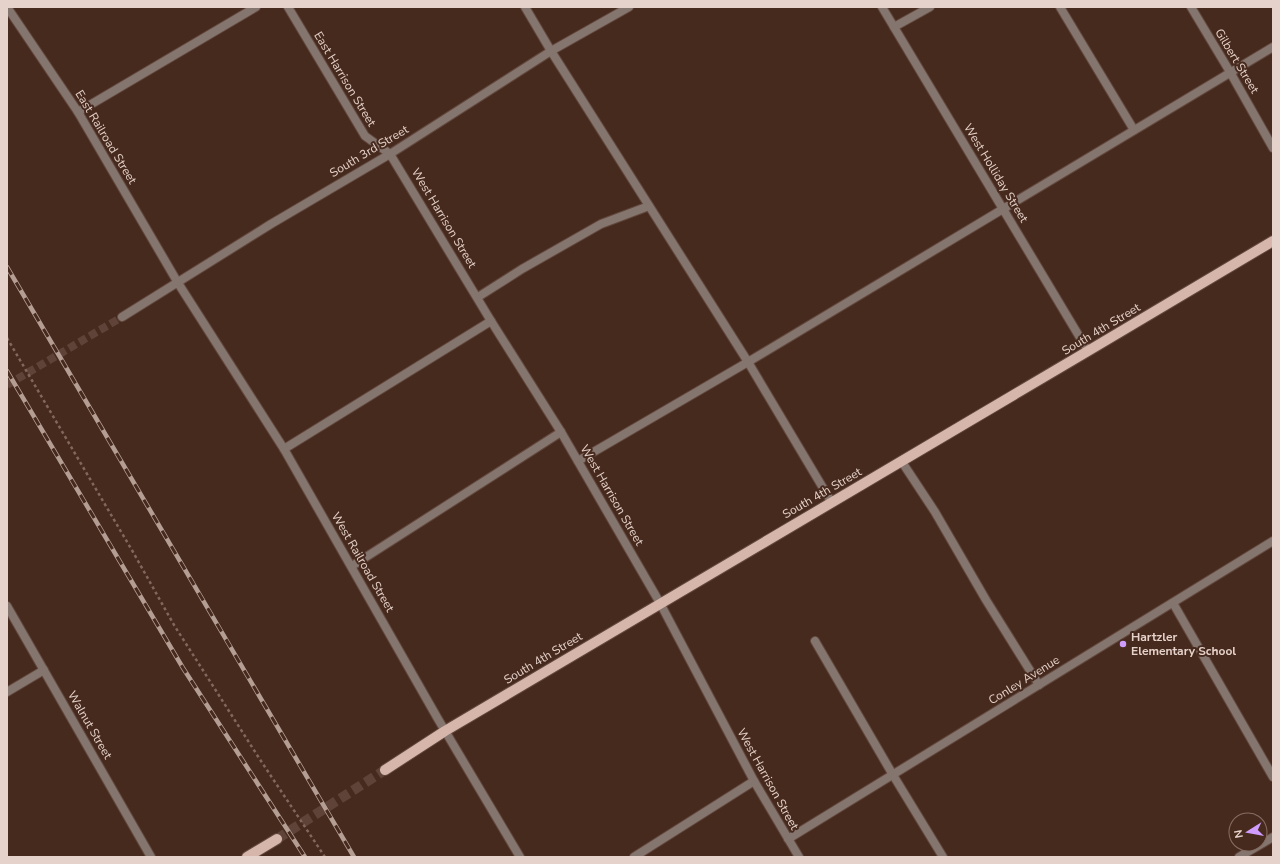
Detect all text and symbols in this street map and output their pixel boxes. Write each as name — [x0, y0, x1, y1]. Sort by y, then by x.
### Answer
street label: Gilbert Street — [1211, 26, 1263, 97]
street label: East Harrison Street — [310, 28, 380, 130]
street label: East Railroad Street — [72, 87, 141, 188]
street label: South 3rd Street — [327, 121, 412, 181]
street label: West Holliday Street — [960, 121, 1032, 226]
street label: West Harrison Street — [408, 165, 481, 272]
street label: South 4th Street — [1059, 299, 1144, 359]
street label: West Harrison Street — [577, 442, 648, 549]
street label: South 4th Street — [779, 463, 865, 522]
street label: West Railroad Street — [328, 509, 398, 615]
street label: South 4th Street — [501, 628, 586, 688]
place label: Hartzler Elementary School — [1131, 629, 1236, 659]
marker: Hartzler Elementary School — [1118, 639, 1128, 649]
street label: Conley Avenue — [985, 652, 1063, 708]
street label: Walnut Street — [64, 688, 116, 763]
street label: West Harrison Street — [733, 725, 803, 833]
north arrow — [1228, 812, 1268, 852]
text: N — [1231, 828, 1247, 839]

